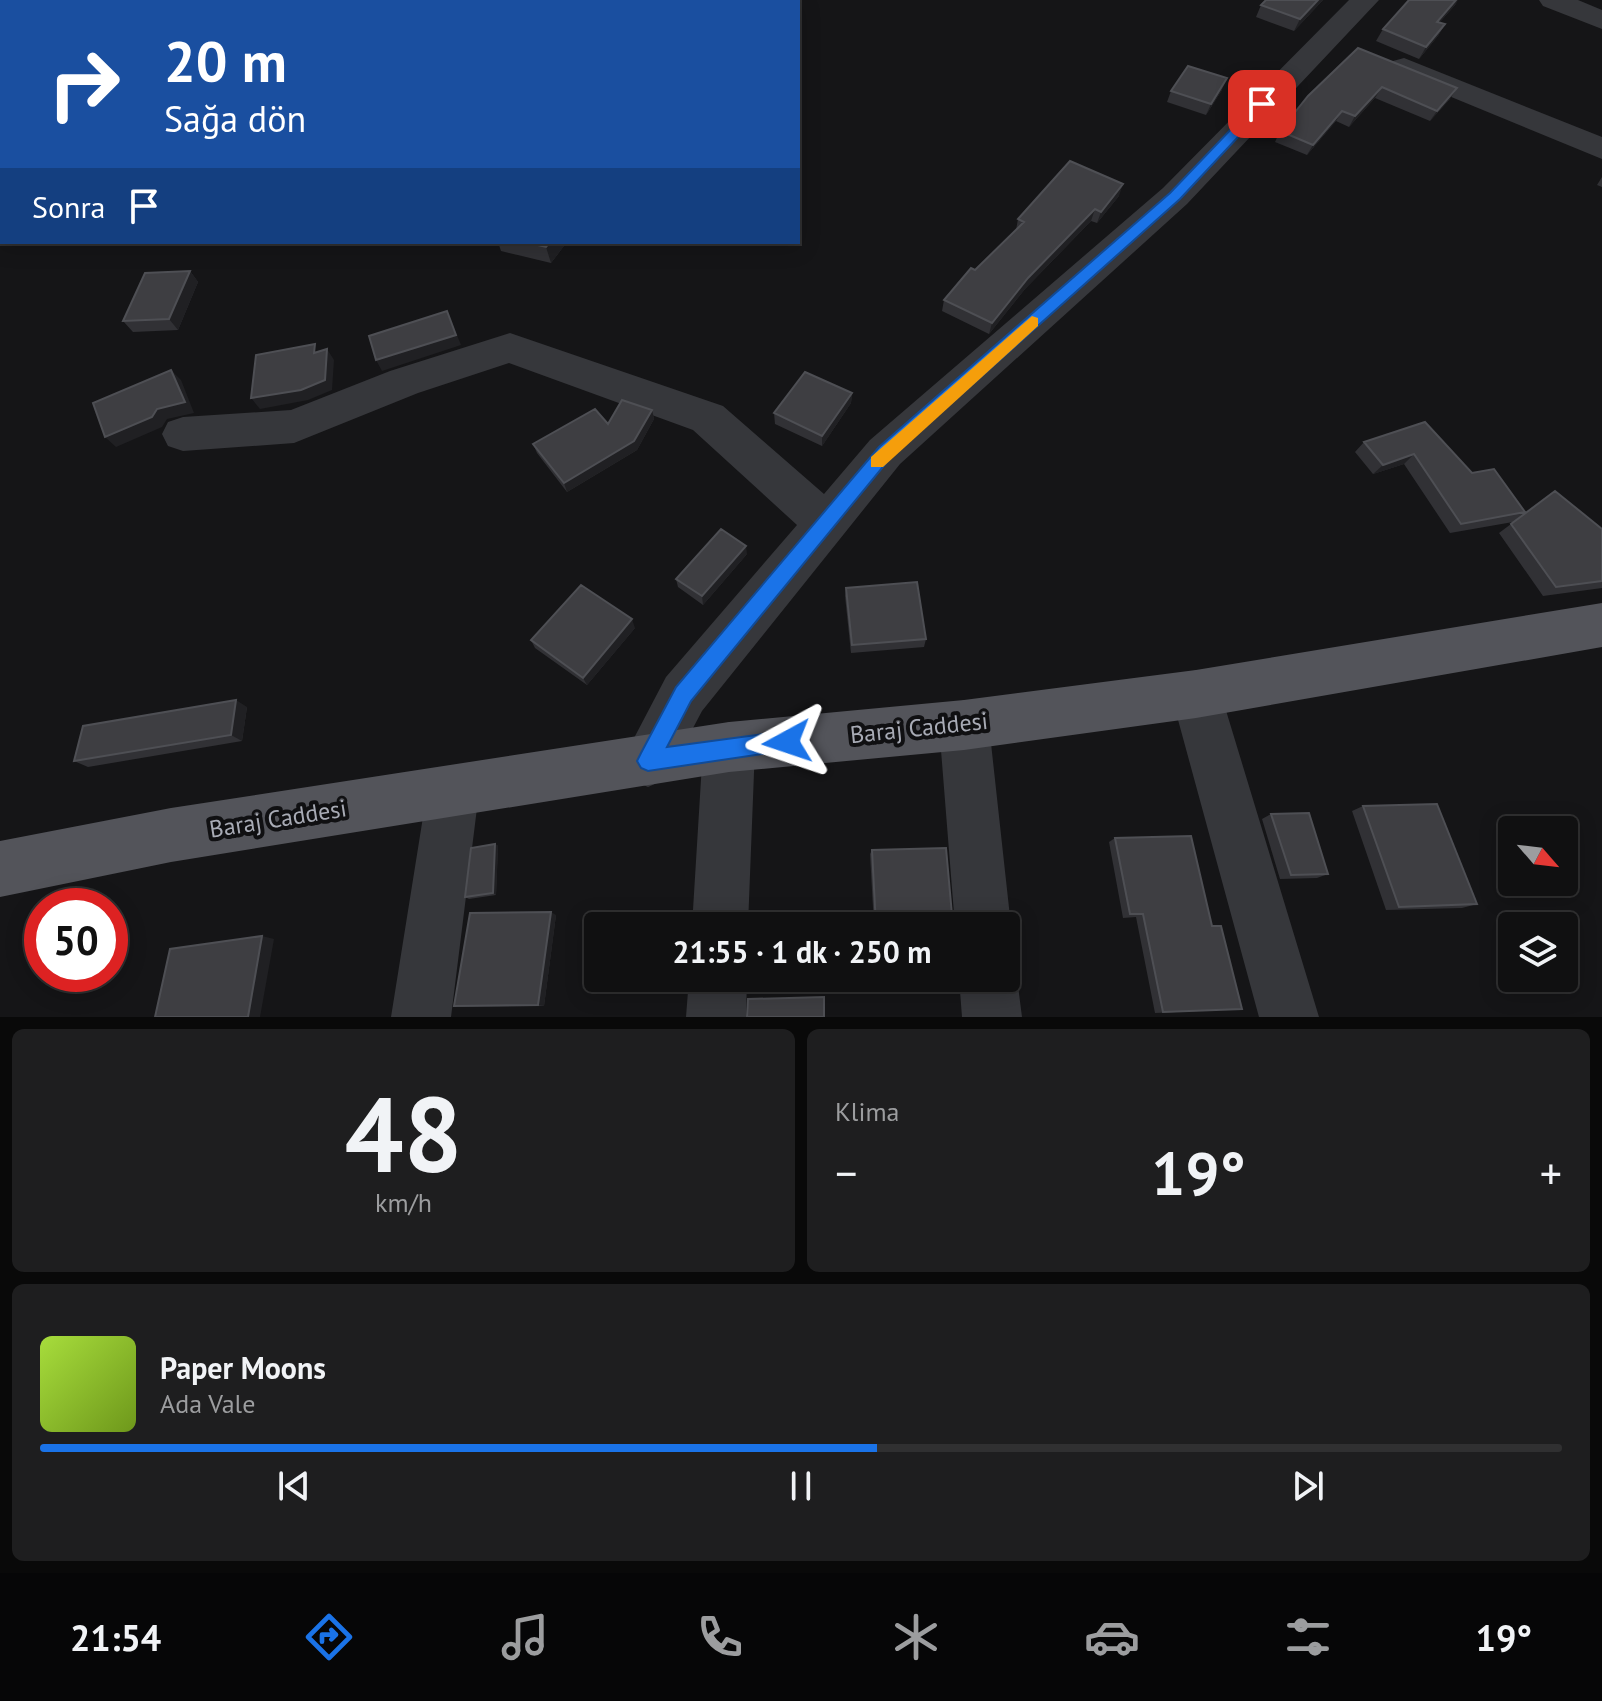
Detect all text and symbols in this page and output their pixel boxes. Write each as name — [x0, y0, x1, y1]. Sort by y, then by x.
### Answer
text: 20 m — [164, 25, 287, 97]
icon: right — [32, 32, 136, 136]
pin — [1228, 70, 1296, 138]
icon: arrive — [1240, 82, 1284, 126]
text: Sağa dön — [164, 95, 306, 142]
icon: arrive — [122, 184, 166, 228]
text: Sonra — [32, 187, 106, 226]
position arrow — [745, 700, 829, 784]
street label: Baraj Caddesi — [848, 705, 989, 750]
street label: Baraj Caddesi — [207, 792, 349, 845]
north arrow — [1498, 816, 1578, 896]
map controls — [1498, 816, 1578, 992]
speed limit sign: 50 — [24, 888, 128, 992]
button: layers — [1498, 912, 1578, 992]
text: 21:55 · 1 dk · 250 m — [672, 932, 932, 971]
text: 48 — [345, 1066, 462, 1201]
text: Klima — [835, 1095, 899, 1128]
text: 19° — [1151, 1134, 1246, 1212]
text: − — [835, 1144, 857, 1201]
text: + — [1540, 1144, 1562, 1201]
text: km/h — [375, 1186, 432, 1219]
text: Paper Moons — [160, 1348, 326, 1387]
text: Ada Vale — [160, 1387, 255, 1420]
icon: previous — [272, 1464, 316, 1508]
icon: pause — [779, 1464, 823, 1508]
icon: next — [1286, 1464, 1330, 1508]
icon: directions — [301, 1609, 357, 1665]
icon: music — [497, 1609, 553, 1665]
icon: phone — [692, 1609, 748, 1665]
icon: climate — [888, 1609, 944, 1665]
icon: car — [1084, 1609, 1140, 1665]
icon: filters — [1280, 1609, 1336, 1665]
text: 21:54 — [70, 1614, 161, 1661]
text: 19° — [1475, 1614, 1532, 1661]

